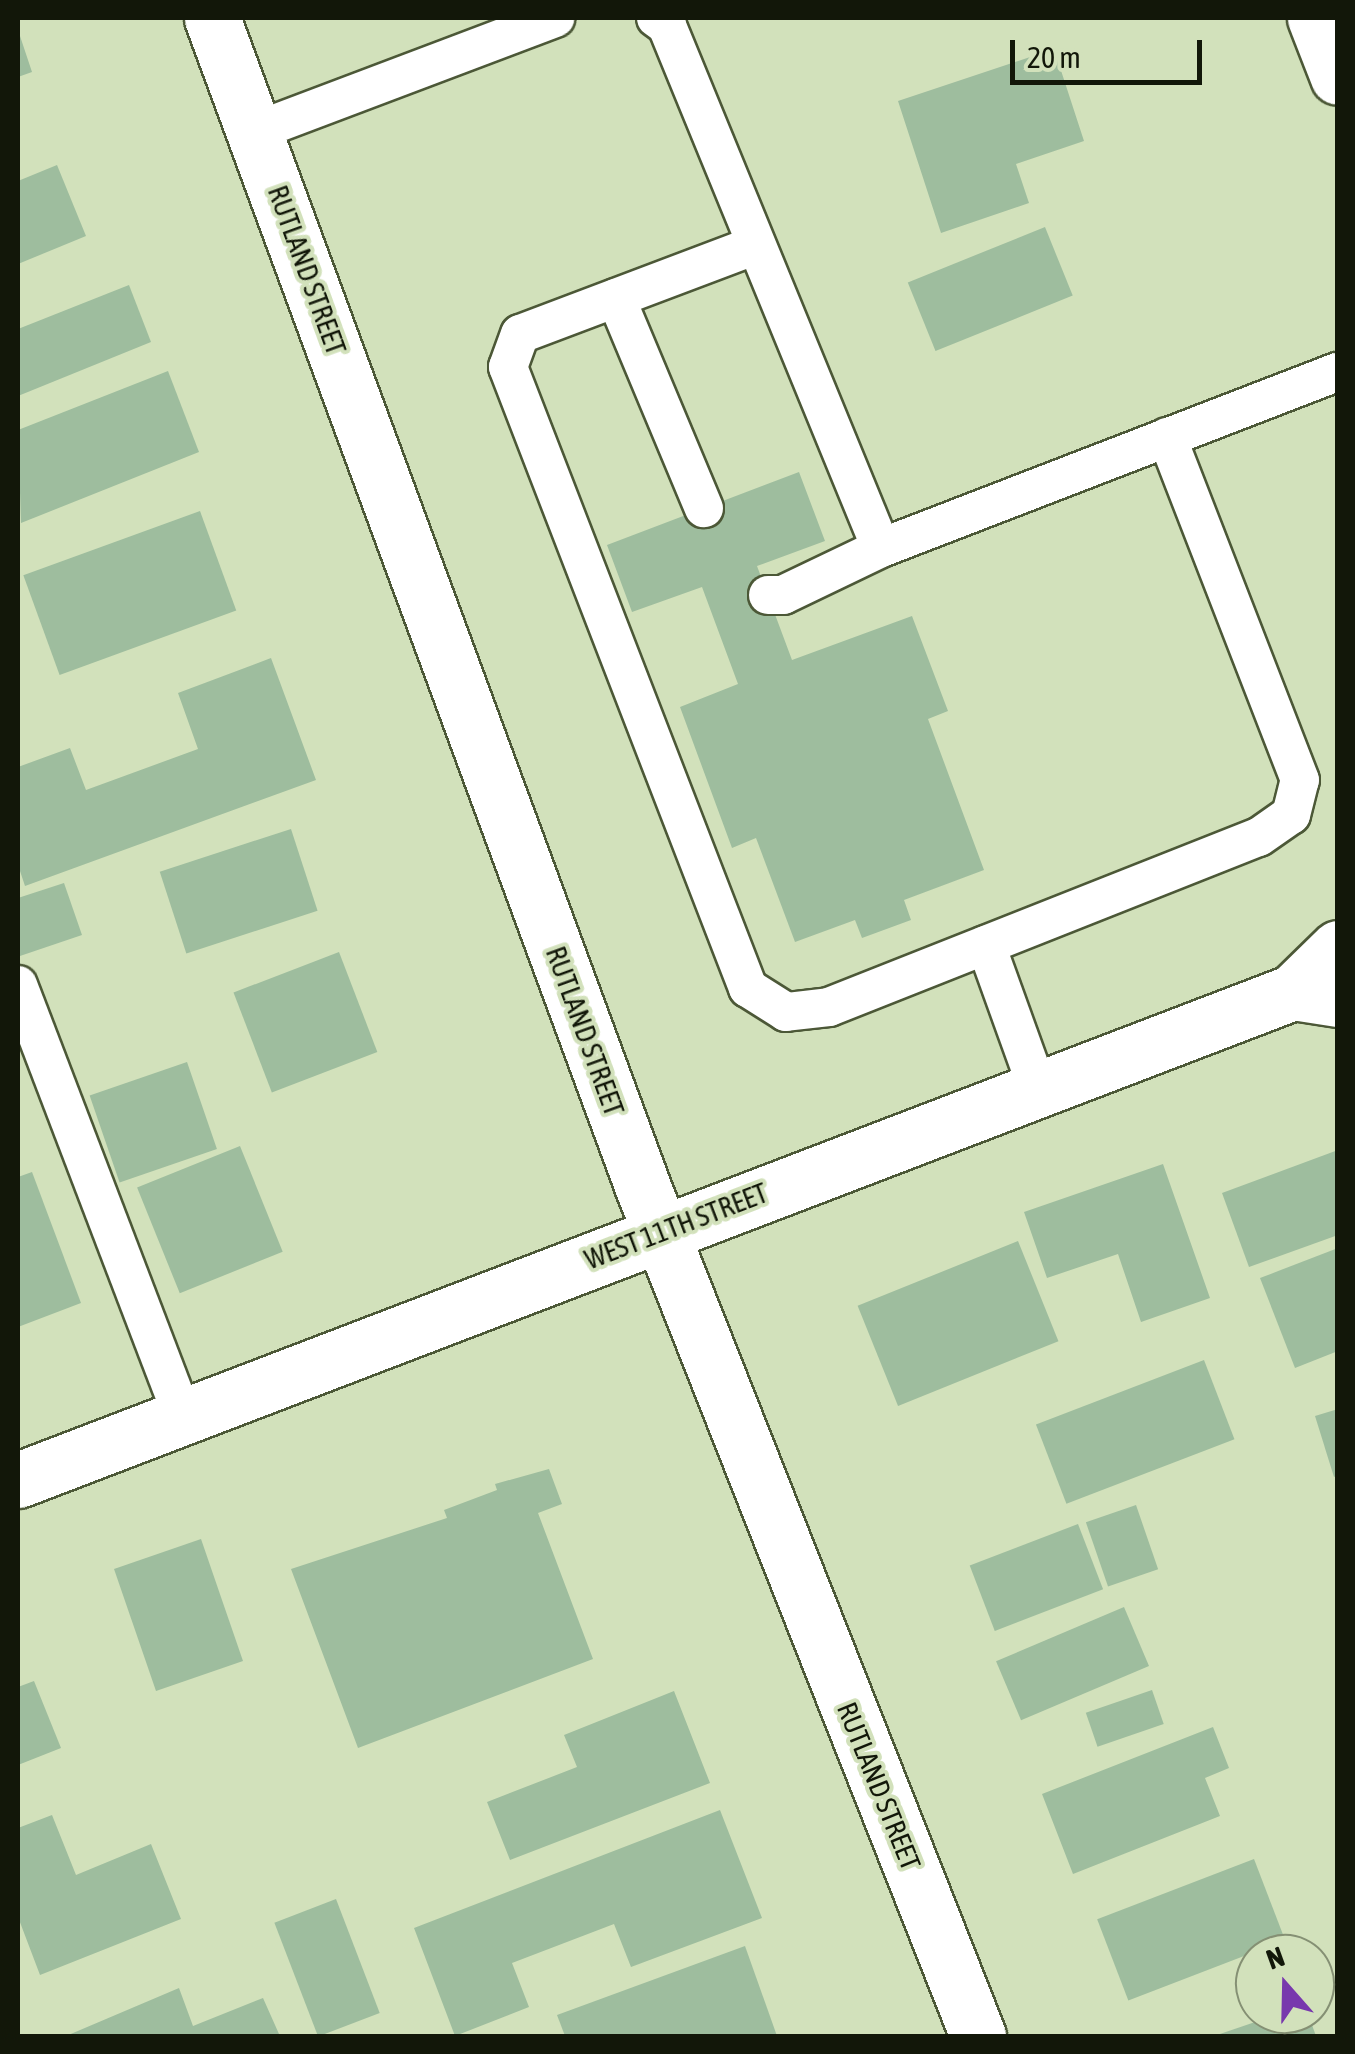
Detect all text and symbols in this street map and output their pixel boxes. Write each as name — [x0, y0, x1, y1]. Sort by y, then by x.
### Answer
scale bar — [1015, 20, 1208, 82]
text: 20 m — [1027, 40, 1081, 74]
street label: RUTLAND STREET — [261, 181, 353, 359]
street label: RUTLAND STREET — [539, 942, 631, 1120]
street label: WEST 11TH STREET — [580, 1176, 772, 1276]
street label: RUTLAND STREET — [830, 1697, 928, 1875]
north arrow — [1235, 1934, 1335, 2034]
text: N — [1262, 1940, 1289, 1976]

